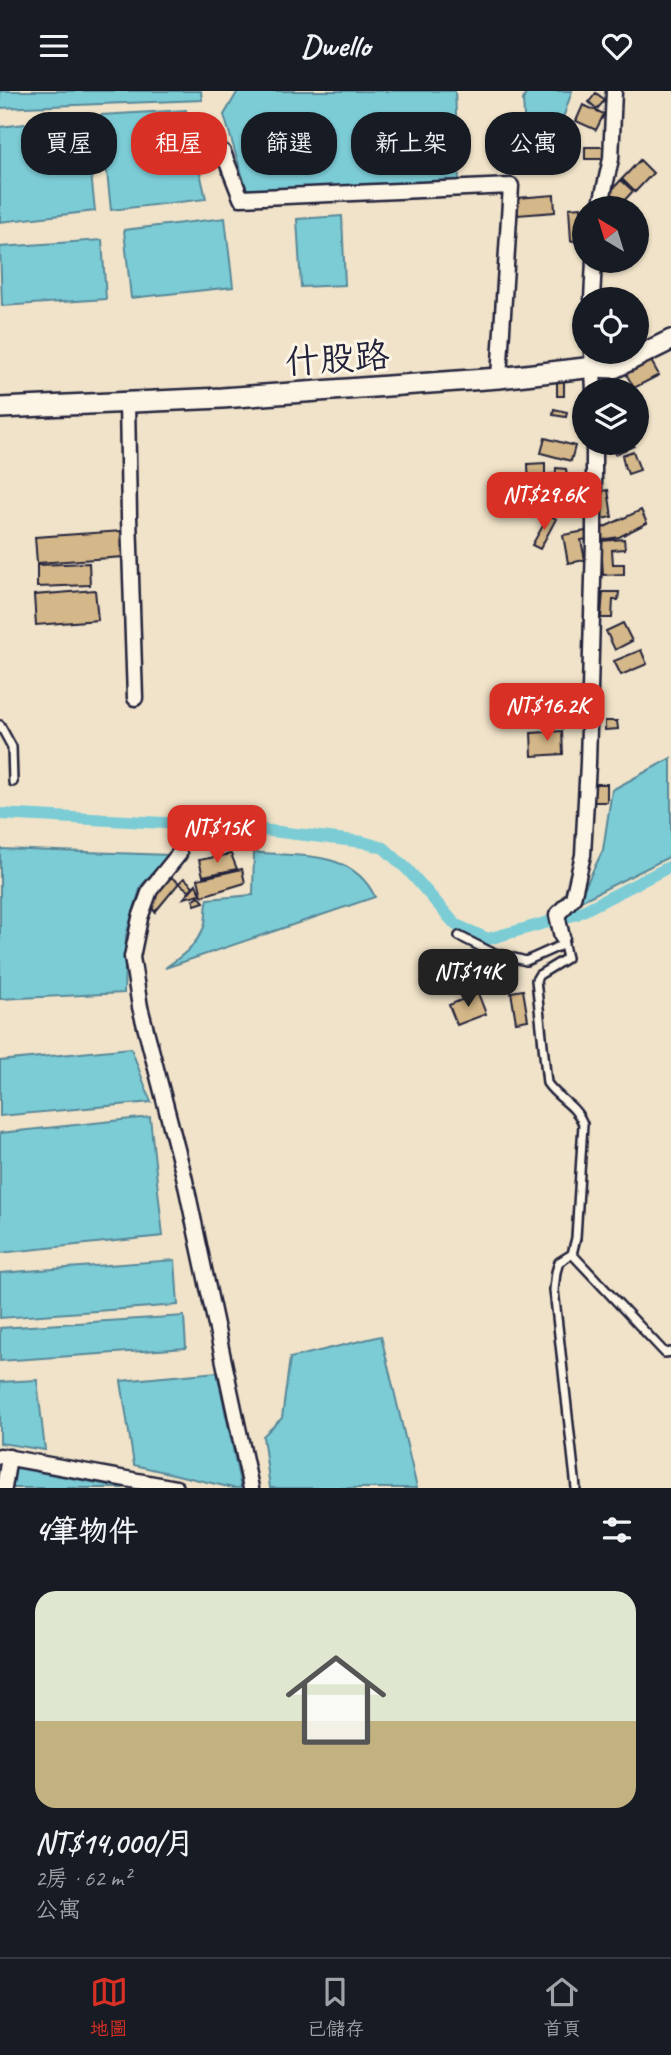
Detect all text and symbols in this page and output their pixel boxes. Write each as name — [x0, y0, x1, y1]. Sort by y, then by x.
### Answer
text: Dwello — [301, 25, 370, 66]
icon: menu — [35, 27, 73, 65]
icon: heart — [598, 27, 636, 65]
chip: 買屋 — [21, 112, 117, 175]
chip: 租屋 — [131, 112, 227, 175]
chip: 篩選 — [241, 112, 337, 175]
chip: 新上架 — [351, 112, 471, 175]
chip: 公寓 — [485, 112, 581, 175]
north arrow — [572, 196, 649, 273]
map controls — [572, 196, 649, 455]
button: locate — [572, 287, 649, 364]
street label: 什股路 — [283, 332, 391, 385]
button: layers — [572, 378, 649, 455]
pin: NT$29.6K — [472, 473, 616, 532]
text: NT$29.6K — [503, 480, 585, 509]
pin: NT$16.2K — [475, 683, 619, 743]
text: NT$16.2K — [506, 691, 588, 720]
pin: NT$15K — [160, 805, 274, 865]
text: NT$15K — [183, 813, 251, 842]
pin: NT$14K — [411, 949, 525, 1009]
text: NT$14K — [434, 957, 502, 986]
icon: filters — [598, 1511, 636, 1549]
text: 4筆物件 — [35, 1512, 139, 1550]
icon: home — [273, 1637, 399, 1763]
text: NT$14,000/月 — [35, 1824, 194, 1862]
text: 2房 · 62 m² — [35, 1864, 130, 1893]
text: 公寓 — [35, 1895, 81, 1924]
tab: 地圖 — [90, 1973, 128, 2041]
tab: 已儲存 — [307, 1973, 364, 2041]
tab: 首頁 — [543, 1973, 581, 2041]

